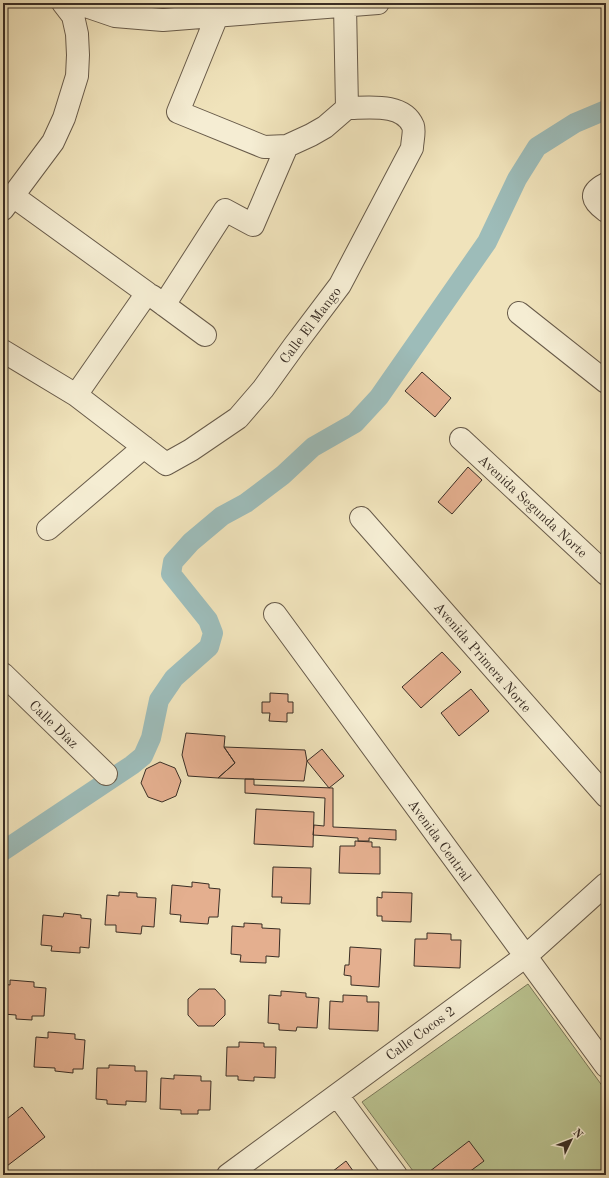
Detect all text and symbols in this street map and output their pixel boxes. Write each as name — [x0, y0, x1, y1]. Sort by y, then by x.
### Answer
street label: Calle El Mango — [277, 284, 344, 367]
street label: Avenida Segunda Norte — [475, 453, 589, 561]
street label: Avenida Primera Norte — [431, 600, 534, 715]
street label: Calle Díaz — [26, 698, 80, 751]
street label: Avenida Central — [405, 797, 474, 884]
street label: Calle Cocos 2 — [383, 1004, 458, 1063]
north arrow — [551, 1120, 591, 1160]
text: N — [570, 1127, 585, 1141]

